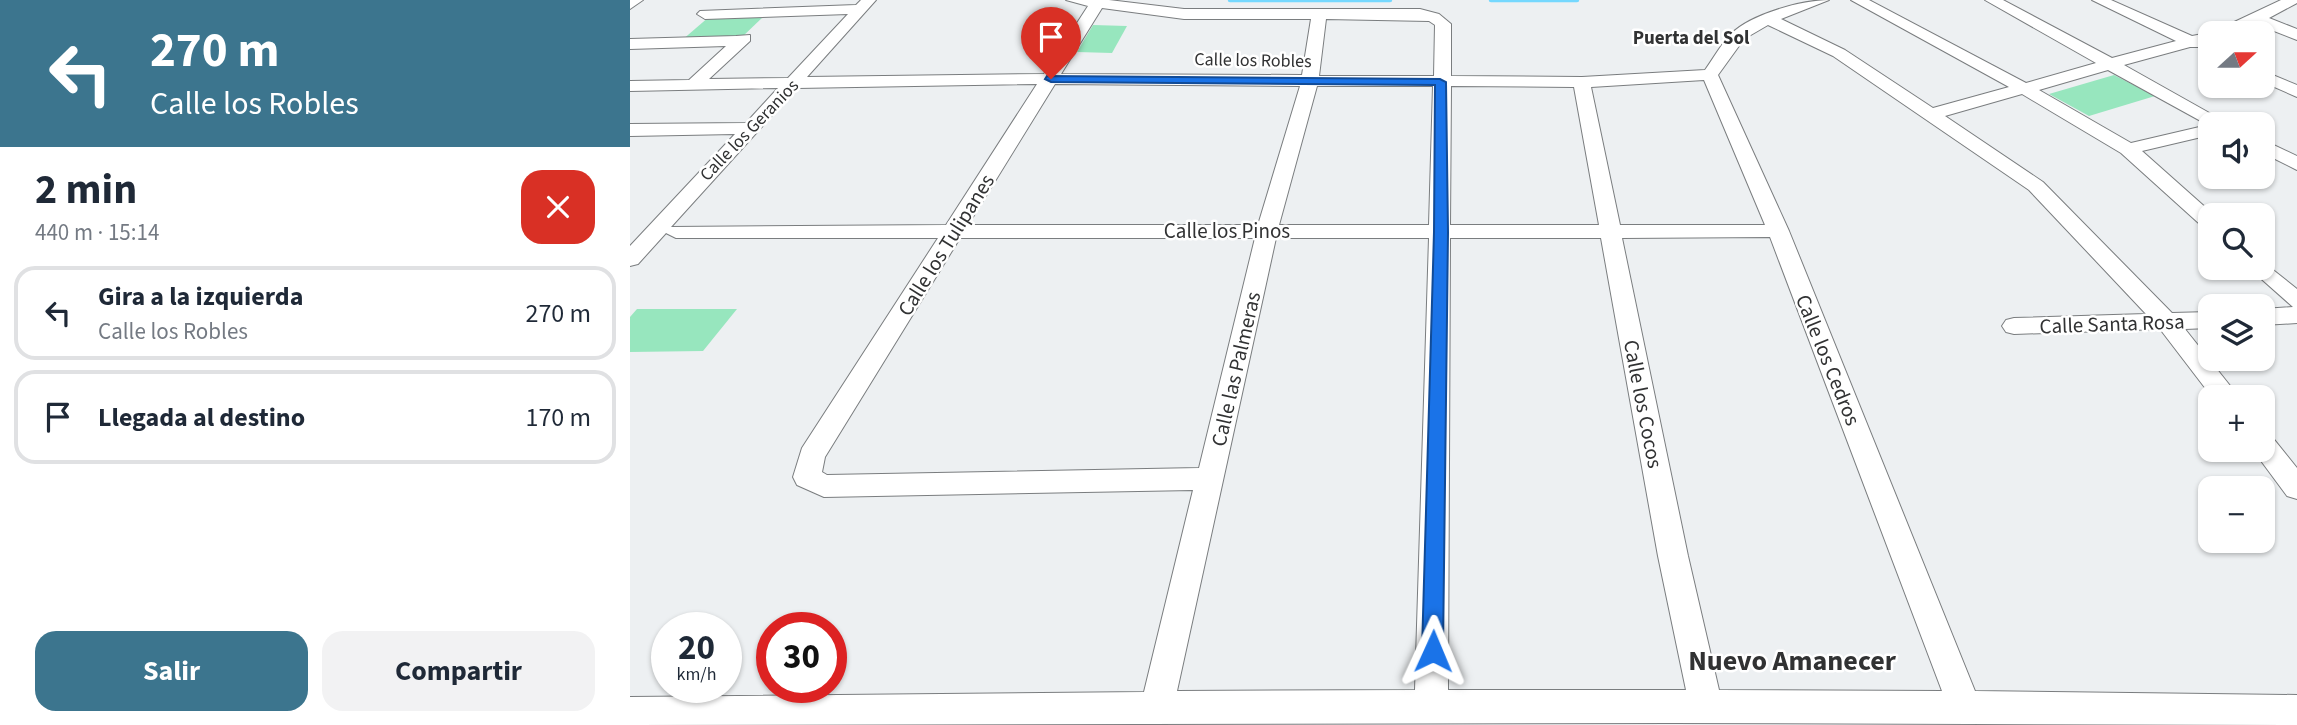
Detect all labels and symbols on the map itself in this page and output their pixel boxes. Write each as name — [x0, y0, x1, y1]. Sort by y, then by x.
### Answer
pin — [1021, 7, 1081, 79]
north arrow — [2198, 21, 2275, 98]
district label: Puerta del Sol — [1633, 25, 1750, 52]
street label: Calle los Robles — [1194, 47, 1312, 74]
street label: Calle los Geranios — [694, 74, 805, 187]
street label: Calle los Tulipanes — [890, 168, 1002, 322]
street label: Calle los Pinos — [1164, 216, 1290, 246]
street label: Calle las Palmeras — [1204, 289, 1268, 449]
street label: Calle los Cedros — [1788, 290, 1868, 430]
street label: Calle Santa Rosa — [2039, 306, 2185, 342]
street label: Calle los Cocos — [1616, 337, 1670, 471]
speed limit sign: 30 — [756, 612, 847, 703]
position arrow — [1396, 614, 1470, 688]
district label: Nuevo Amanecer — [1688, 641, 1897, 681]

